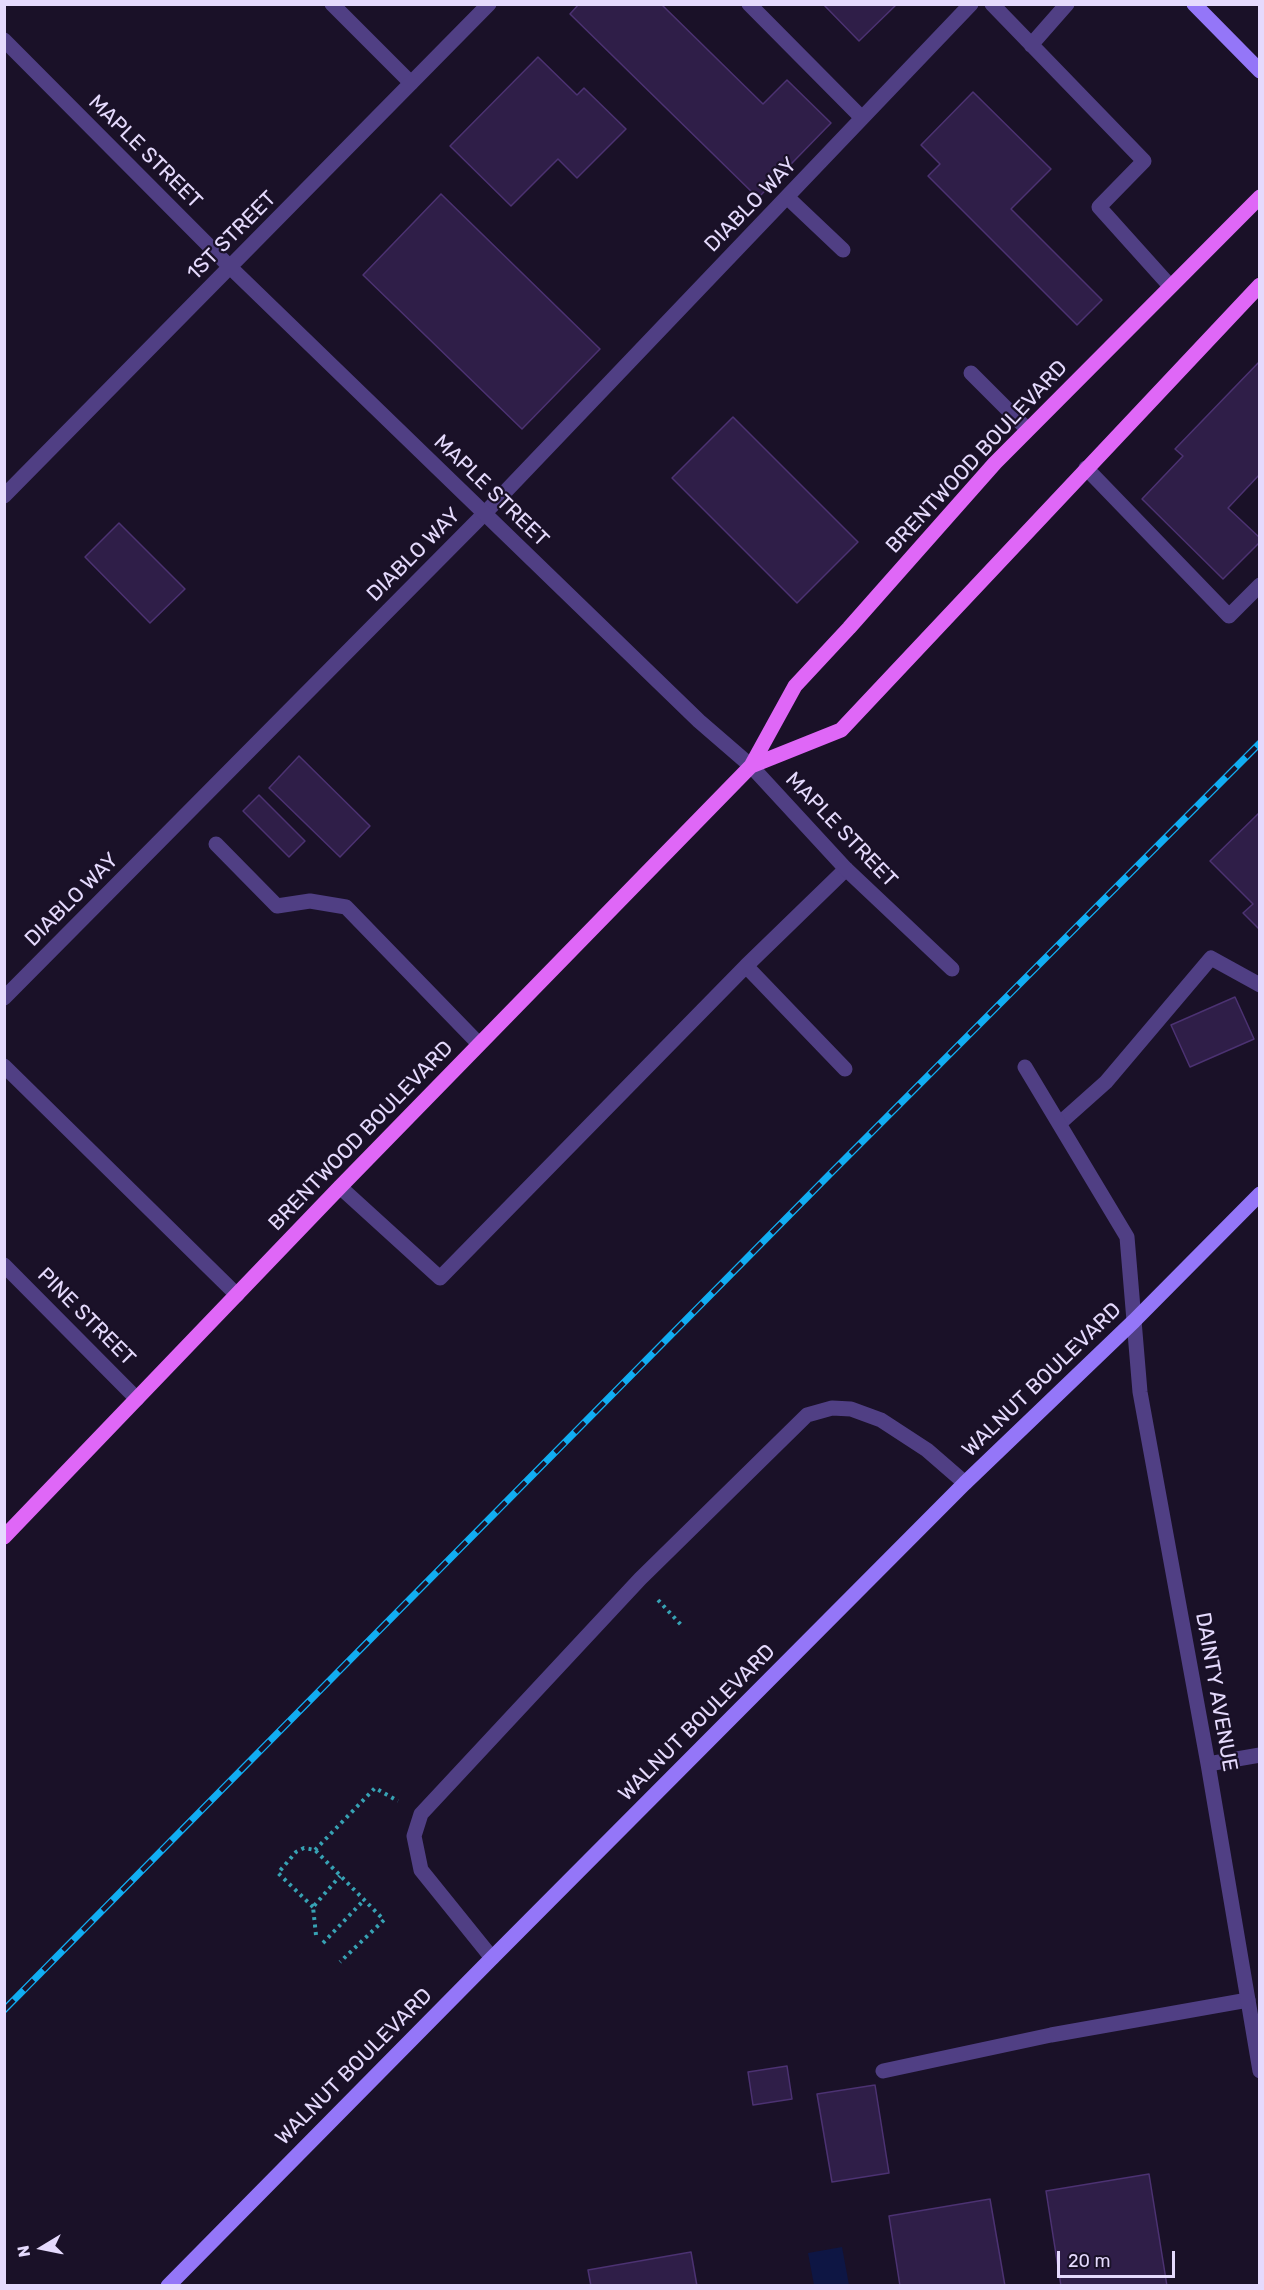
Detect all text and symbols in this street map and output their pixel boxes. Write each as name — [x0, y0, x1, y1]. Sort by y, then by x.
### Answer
street label: MAPLE STREET — [83, 90, 207, 214]
street label: DIABLO WAY — [700, 152, 802, 258]
street label: 1ST STREET — [182, 186, 282, 286]
street label: BRENTWOOD BOULEVARD — [881, 355, 1073, 559]
street label: MAPLE STREET — [428, 430, 554, 552]
street label: DIABLO WAY — [362, 503, 466, 607]
street label: MAPLE STREET — [780, 767, 902, 893]
street label: DIABLO WAY — [20, 848, 124, 952]
street label: BRENTWOOD BOULEVARD — [264, 1036, 458, 1236]
street label: PINE STREET — [32, 1263, 140, 1371]
street label: WALNUT BOULEVARD — [957, 1298, 1127, 1462]
street label: DAINTY AVENUE — [1190, 1611, 1242, 1773]
street label: WALNUT BOULEVARD — [613, 1639, 781, 1807]
street label: WALNUT BOULEVARD — [270, 1983, 438, 2151]
north arrow — [12, 2218, 72, 2278]
scale bar — [1060, 2239, 1178, 2277]
text: N — [13, 2244, 34, 2259]
text: 20 m — [1068, 2250, 1110, 2272]

